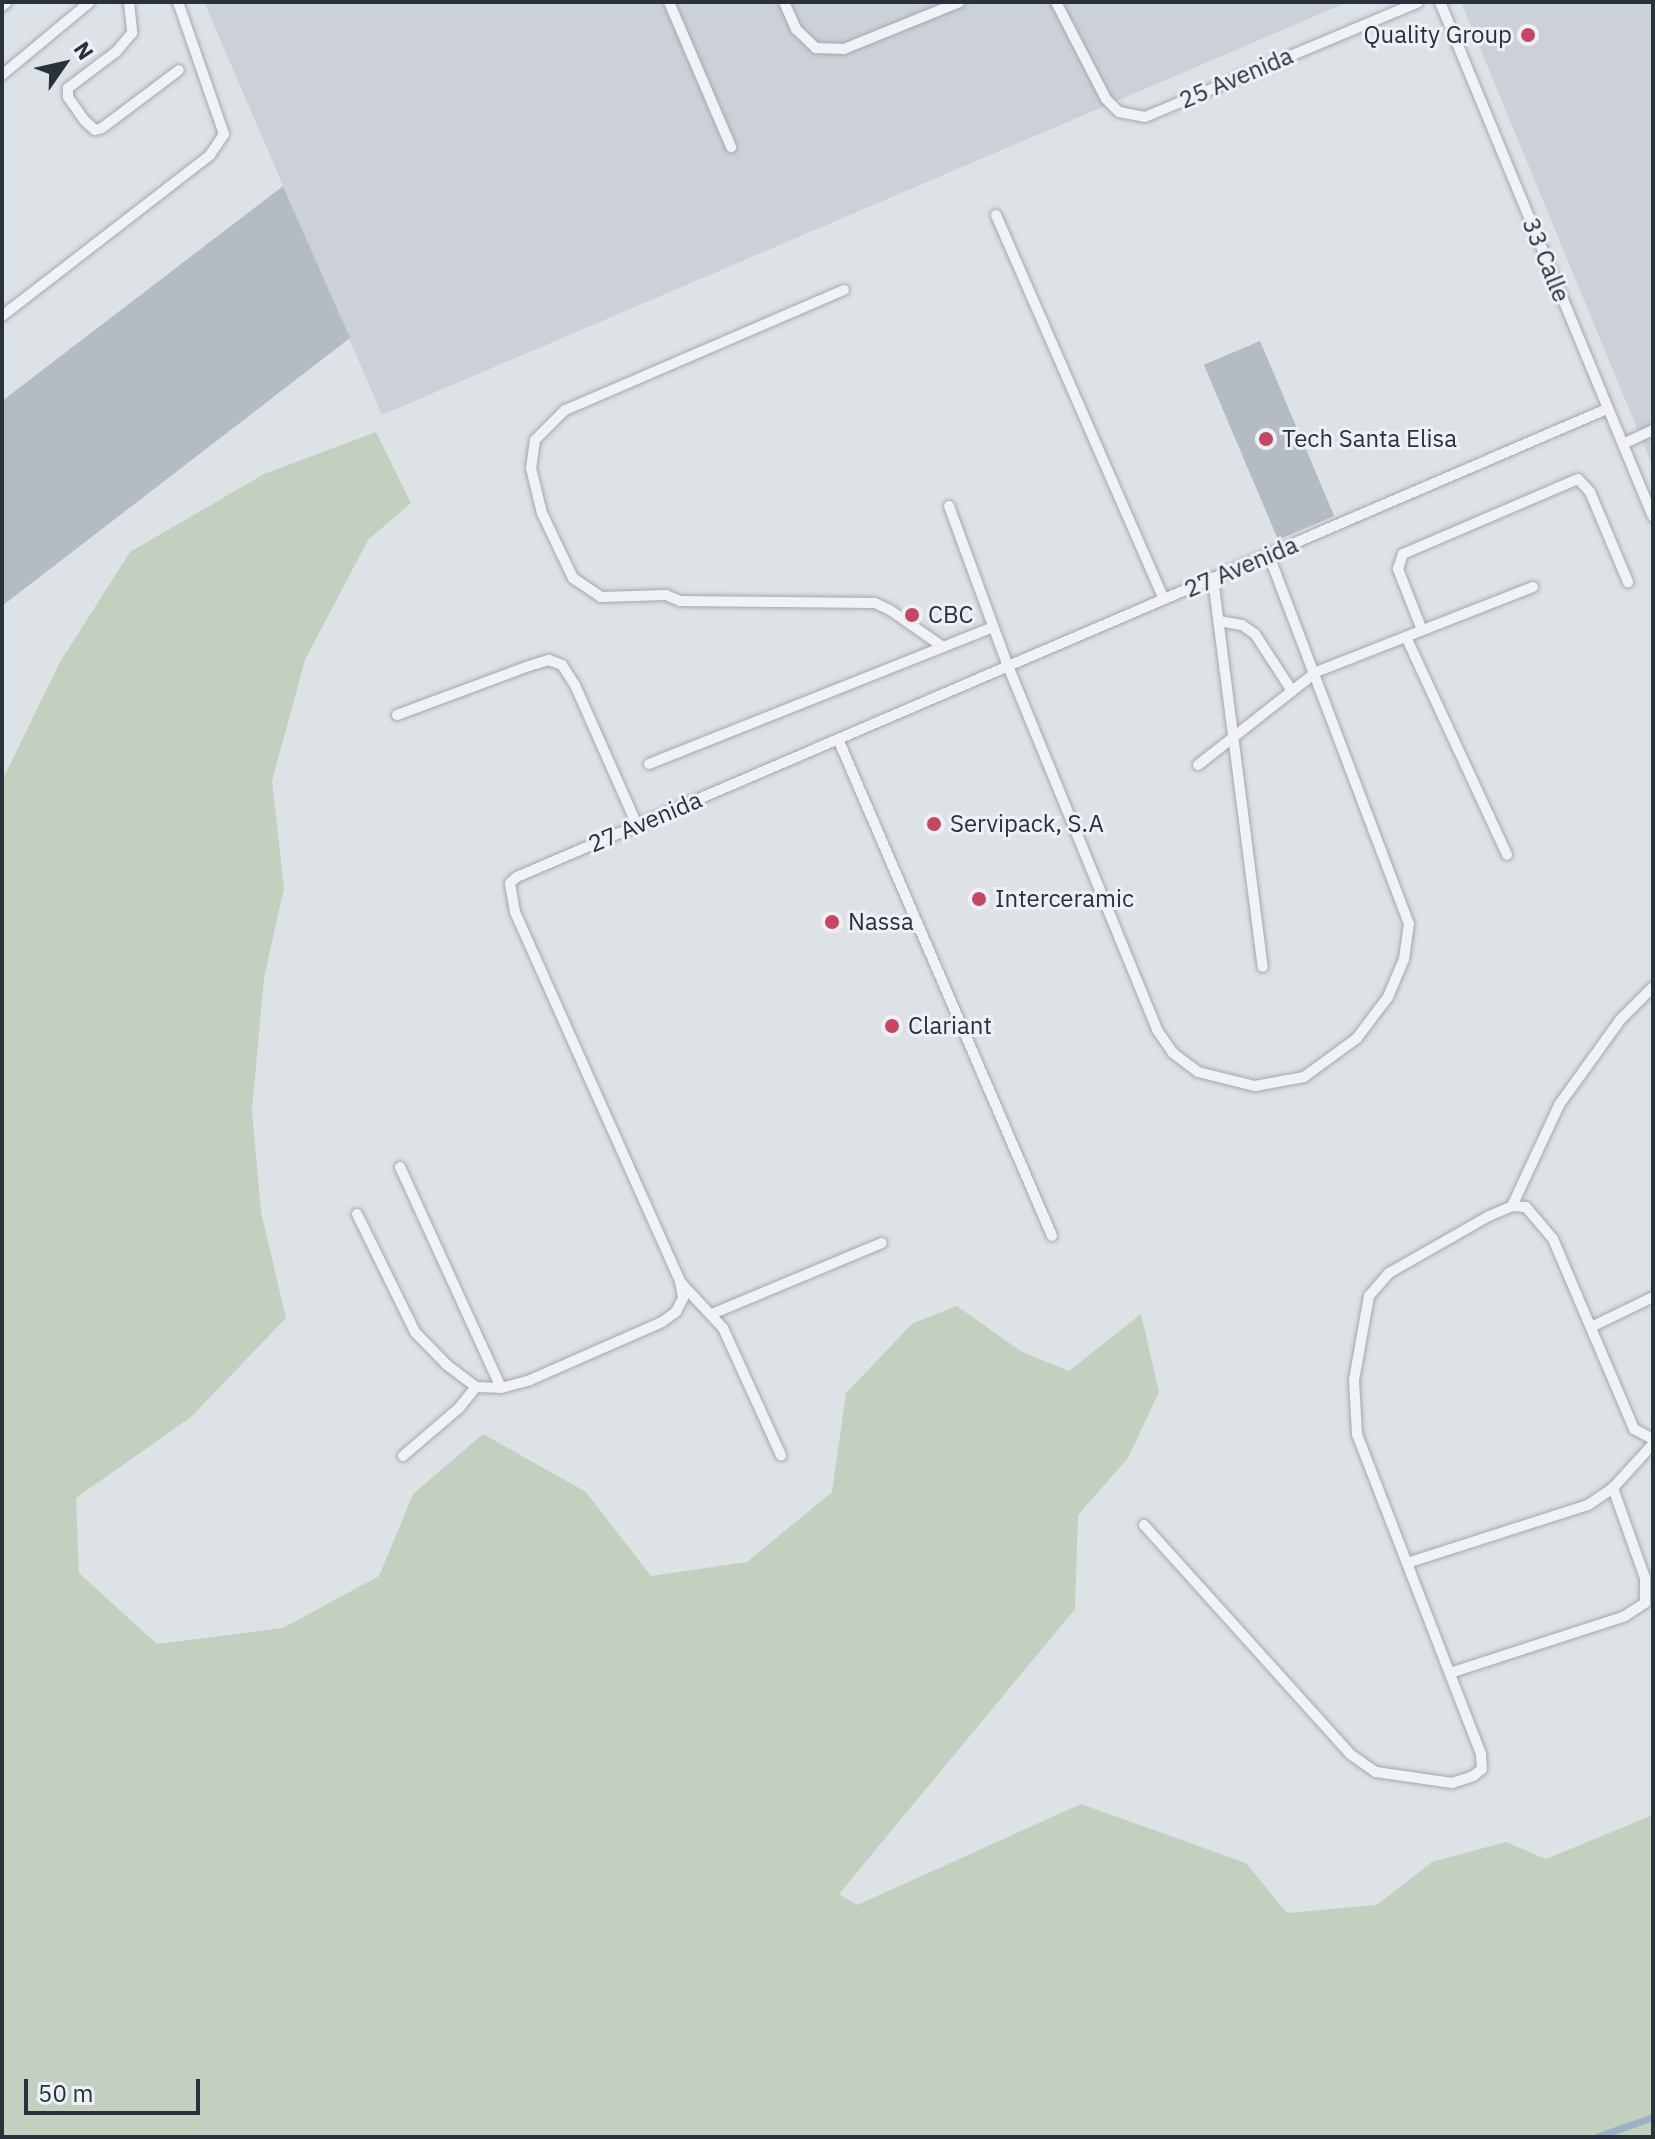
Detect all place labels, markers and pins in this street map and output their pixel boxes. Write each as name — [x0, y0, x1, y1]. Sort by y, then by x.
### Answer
place label: Quality Group — [1364, 21, 1512, 49]
marker: Quality Group — [1519, 26, 1537, 44]
place label: Tech Santa Elisa — [1282, 425, 1457, 453]
marker: Tech Santa Elisa — [1257, 430, 1275, 448]
place label: CBC — [928, 601, 973, 629]
marker: CBC — [903, 606, 921, 624]
place label: Servipack, S.A — [950, 810, 1104, 838]
marker: Servipack, S.A — [925, 815, 943, 833]
place label: Interceramic — [995, 885, 1134, 913]
marker: Interceramic — [970, 890, 988, 908]
place label: Nassa — [848, 908, 914, 936]
marker: Nassa — [823, 913, 841, 931]
place label: Clariant — [908, 1012, 992, 1040]
marker: Clariant — [883, 1017, 901, 1035]

